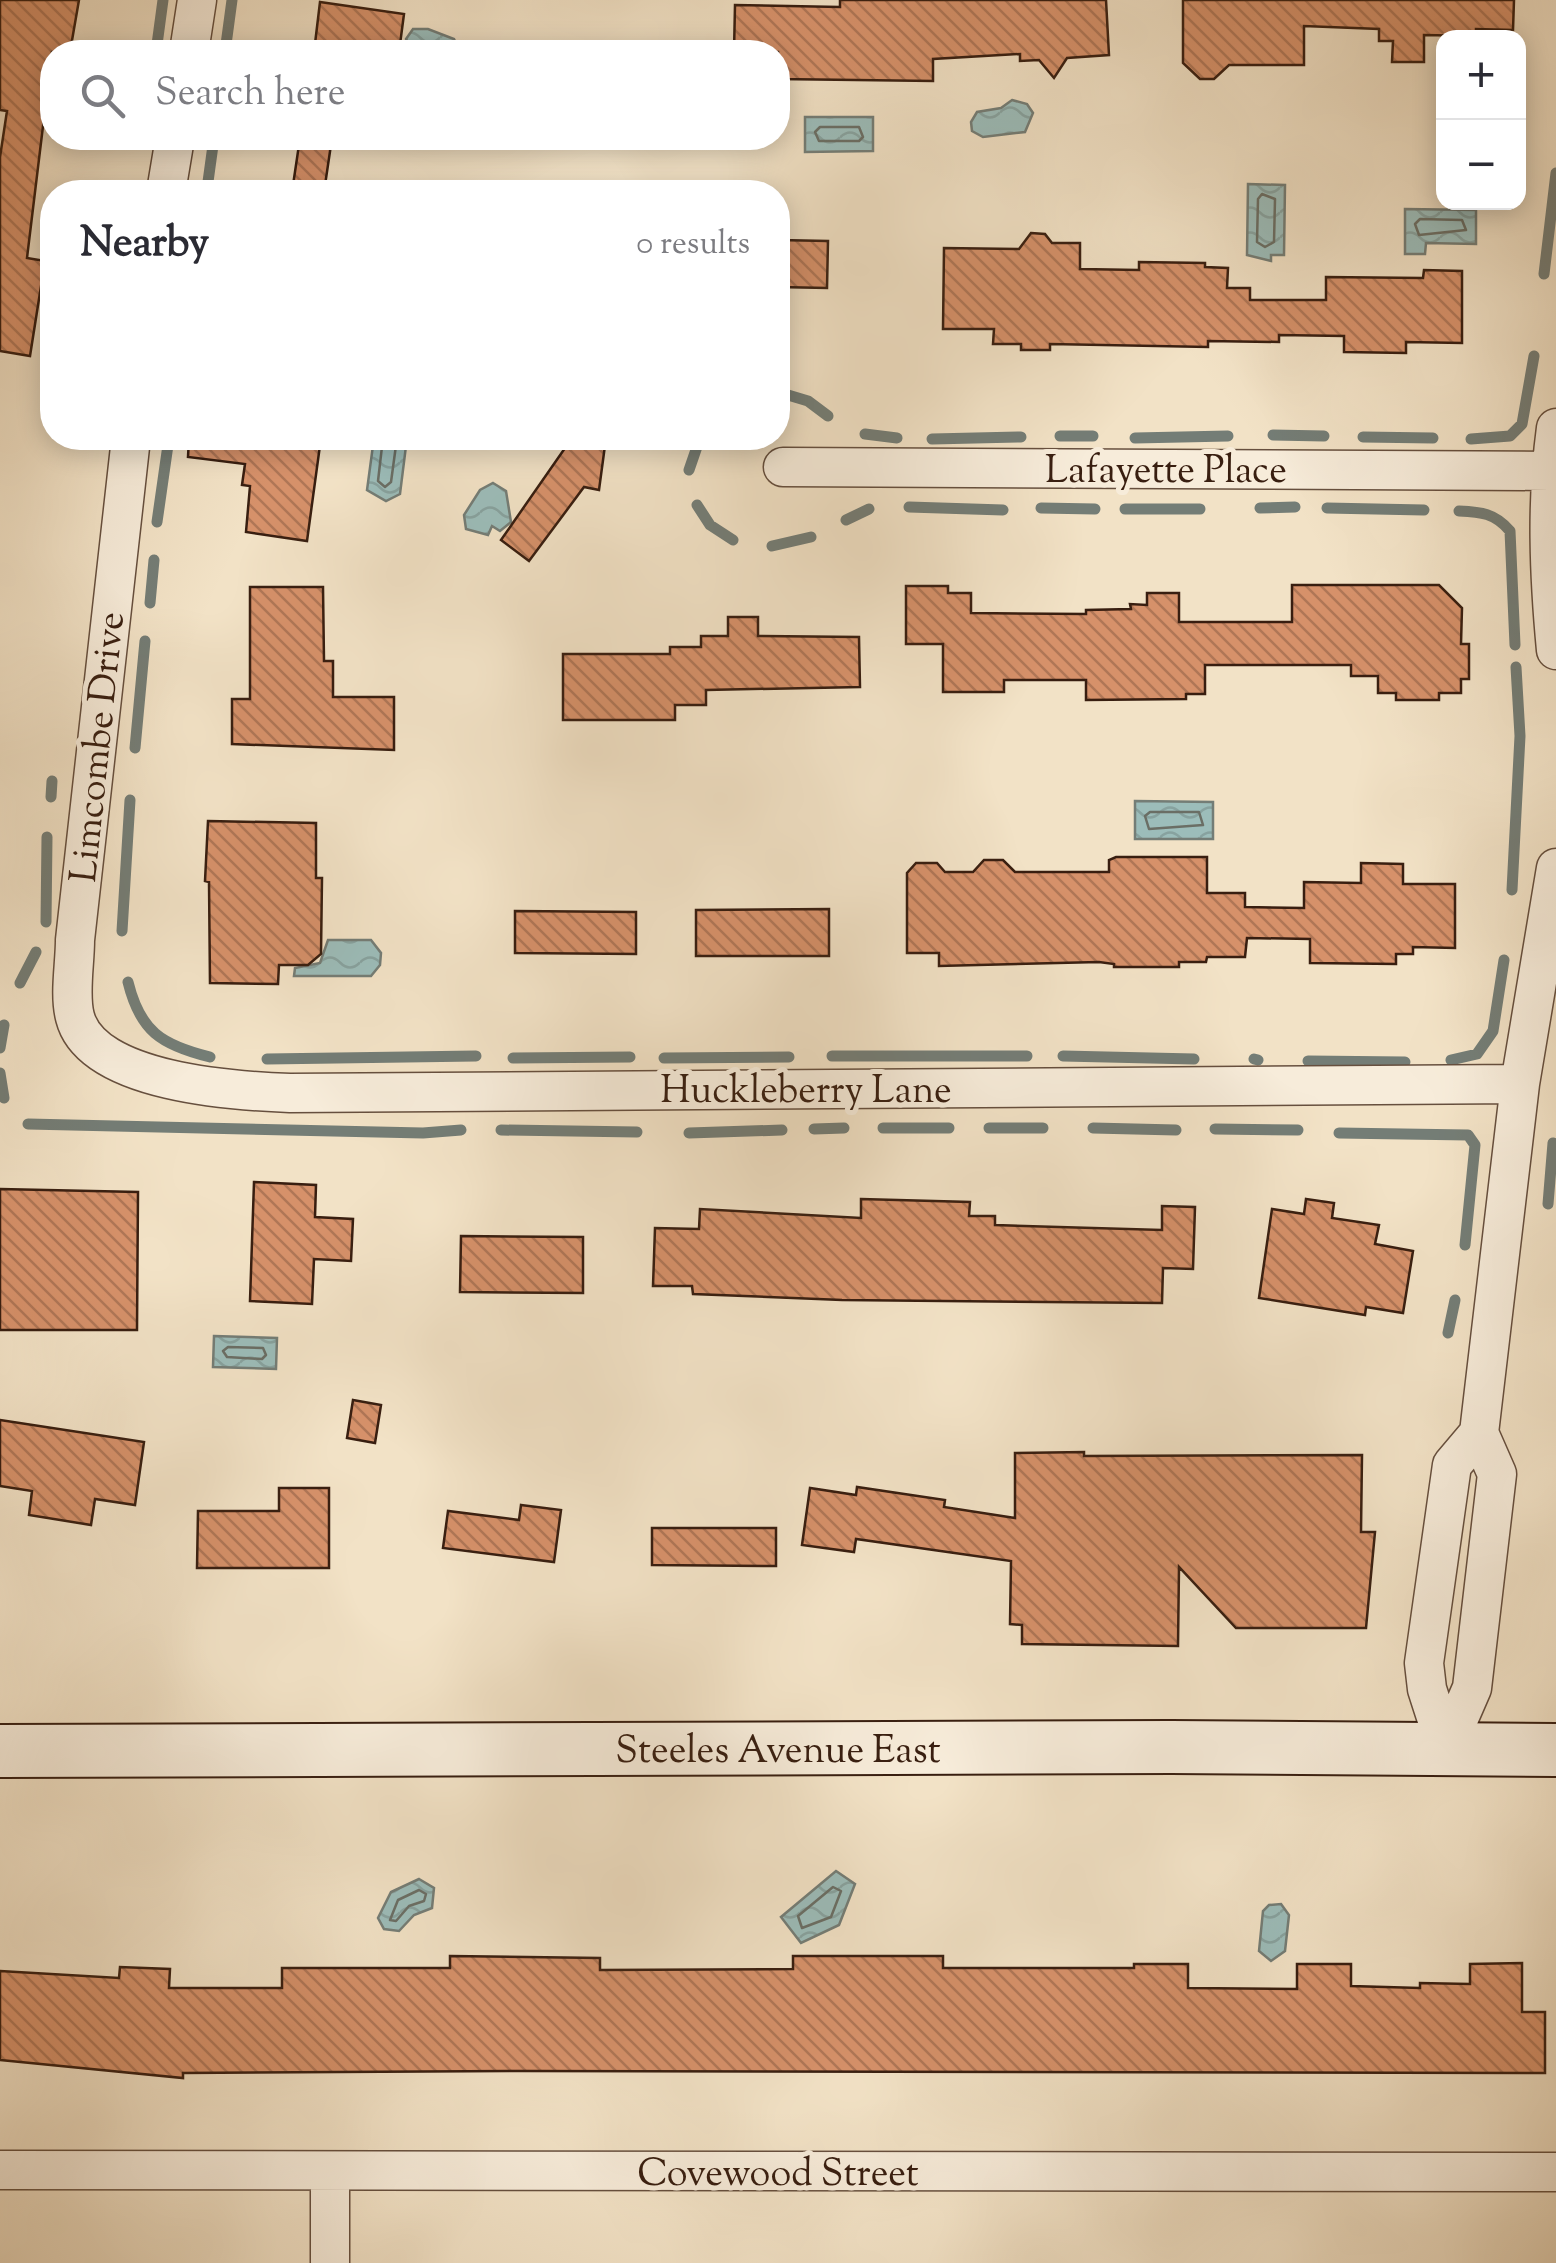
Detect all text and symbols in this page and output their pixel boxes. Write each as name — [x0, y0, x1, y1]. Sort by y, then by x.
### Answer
map controls — [1436, 30, 1526, 210]
button: + — [1436, 30, 1526, 120]
search box — [40, 40, 790, 150]
icon: search — [75, 68, 130, 123]
text: Search here — [155, 68, 346, 122]
button: − — [1436, 120, 1526, 210]
text: Nearby — [80, 215, 209, 275]
text: 0 results — [636, 222, 750, 268]
street label: Lafayette Place — [1045, 446, 1287, 500]
street label: Limcombe Drive — [59, 609, 141, 885]
street label: Huckleberry Lane — [660, 1066, 952, 1120]
street label: Steeles Avenue East — [615, 1726, 941, 1780]
street label: Covewood Street — [637, 2149, 919, 2203]

